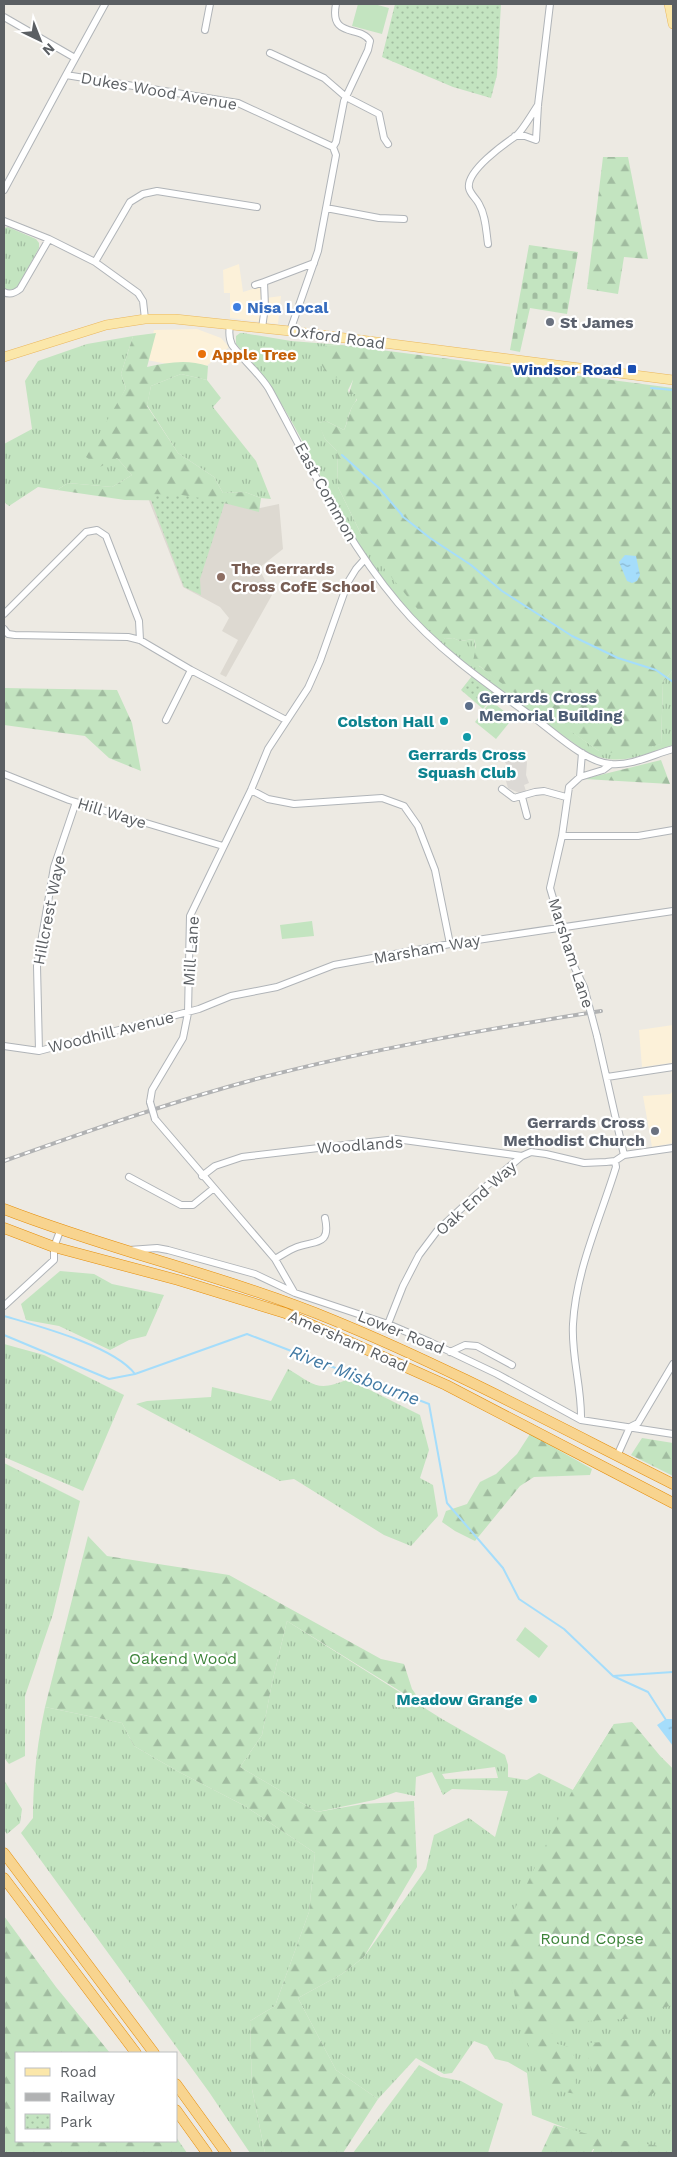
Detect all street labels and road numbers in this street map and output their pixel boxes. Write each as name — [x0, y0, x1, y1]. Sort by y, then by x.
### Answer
street label: Dukes Wood Avenue — [79, 68, 239, 114]
street label: Oxford Road — [288, 321, 386, 353]
street label: East Common — [291, 439, 361, 545]
street label: Hill Waye — [75, 794, 149, 832]
street label: Hillcrest Waye — [29, 854, 69, 966]
street label: Marsham Lane — [544, 896, 598, 1010]
street label: Mill Lane — [179, 915, 203, 987]
street label: Marsham Way — [372, 930, 483, 968]
street label: Woodhill Avenue — [46, 1007, 176, 1057]
street label: Woodlands — [316, 1133, 404, 1157]
street label: Oak End Way — [432, 1156, 521, 1239]
street label: Amersham Road — [285, 1306, 411, 1376]
street label: Lower Road — [355, 1306, 447, 1358]

